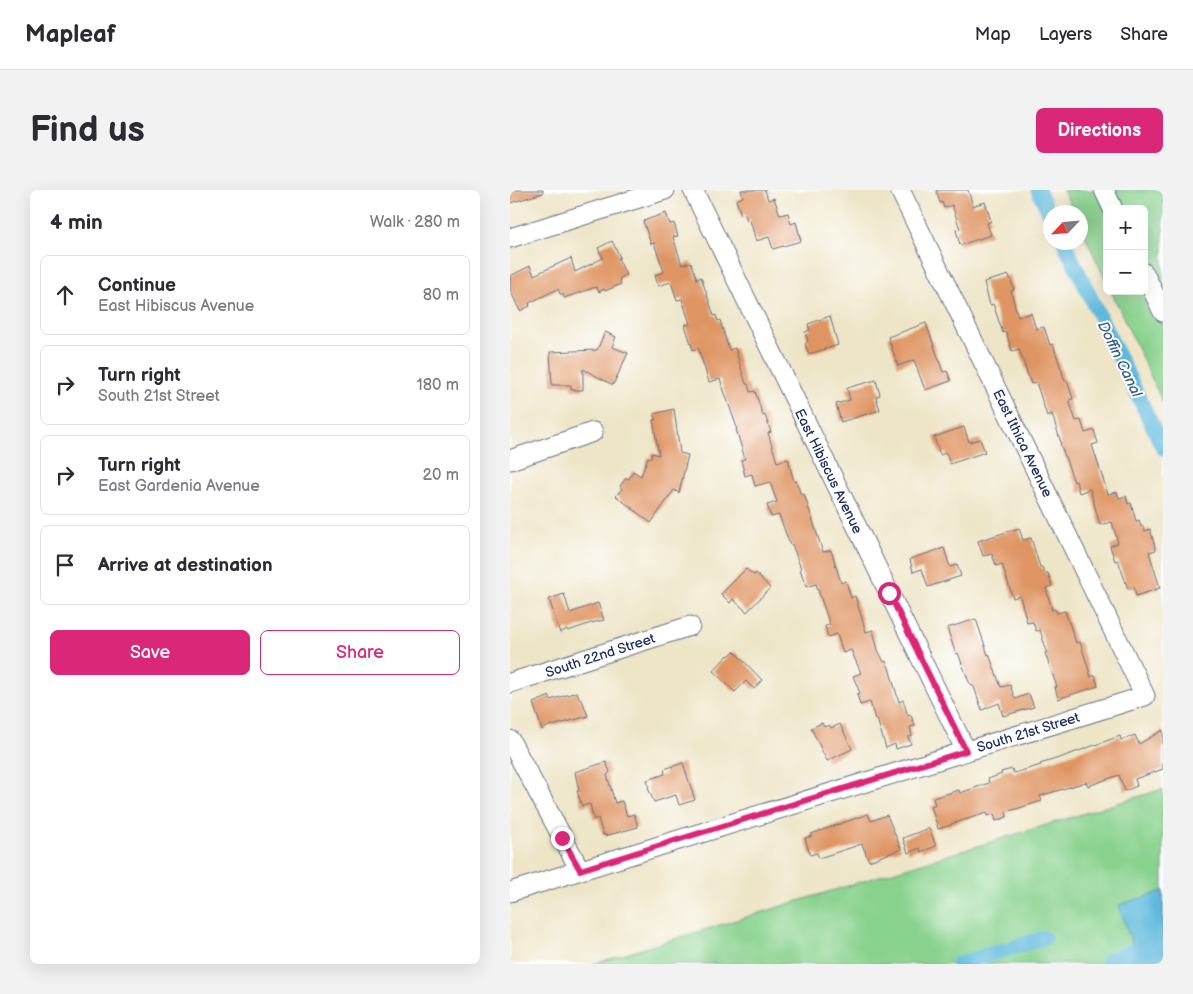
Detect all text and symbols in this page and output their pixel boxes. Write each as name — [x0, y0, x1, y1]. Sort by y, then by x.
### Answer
text: Mapleaf — [25, 20, 116, 49]
text: Map — [975, 24, 1011, 45]
text: Layers — [1039, 24, 1092, 45]
text: Share — [1120, 24, 1168, 45]
button: Directions — [1036, 108, 1163, 153]
text: Find us — [30, 109, 145, 152]
north arrow — [1043, 205, 1088, 250]
map controls — [1103, 205, 1148, 295]
button: + — [1103, 205, 1148, 250]
text: 4 min — [50, 210, 103, 235]
text: Walk · 280 m — [370, 213, 460, 232]
button: − — [1103, 250, 1148, 295]
text: Continue — [98, 274, 176, 297]
icon: ahead — [51, 281, 79, 309]
text: 80 m — [423, 286, 459, 305]
text: East Hibiscus Avenue — [98, 297, 254, 316]
water label: Doffin Canal — [1093, 318, 1146, 401]
text: Turn right — [98, 364, 181, 387]
icon: right — [51, 371, 79, 399]
text: 180 m — [417, 376, 459, 395]
street label: East Ithica Avenue — [989, 386, 1056, 500]
text: South 21st Street — [98, 387, 220, 406]
street label: East Hibiscus Avenue — [791, 406, 866, 536]
text: Turn right — [98, 454, 181, 477]
icon: right — [51, 461, 79, 489]
text: 20 m — [423, 466, 459, 485]
text: East Gardenia Avenue — [98, 477, 260, 496]
icon: arrive — [51, 551, 79, 579]
text: Arrive at destination — [98, 554, 273, 577]
route start — [878, 582, 901, 605]
button: Save — [50, 630, 250, 675]
button: Share — [260, 630, 460, 675]
street label: South 22nd Street — [543, 630, 658, 681]
street label: South 21st Street — [975, 709, 1082, 756]
route end — [551, 827, 574, 850]

